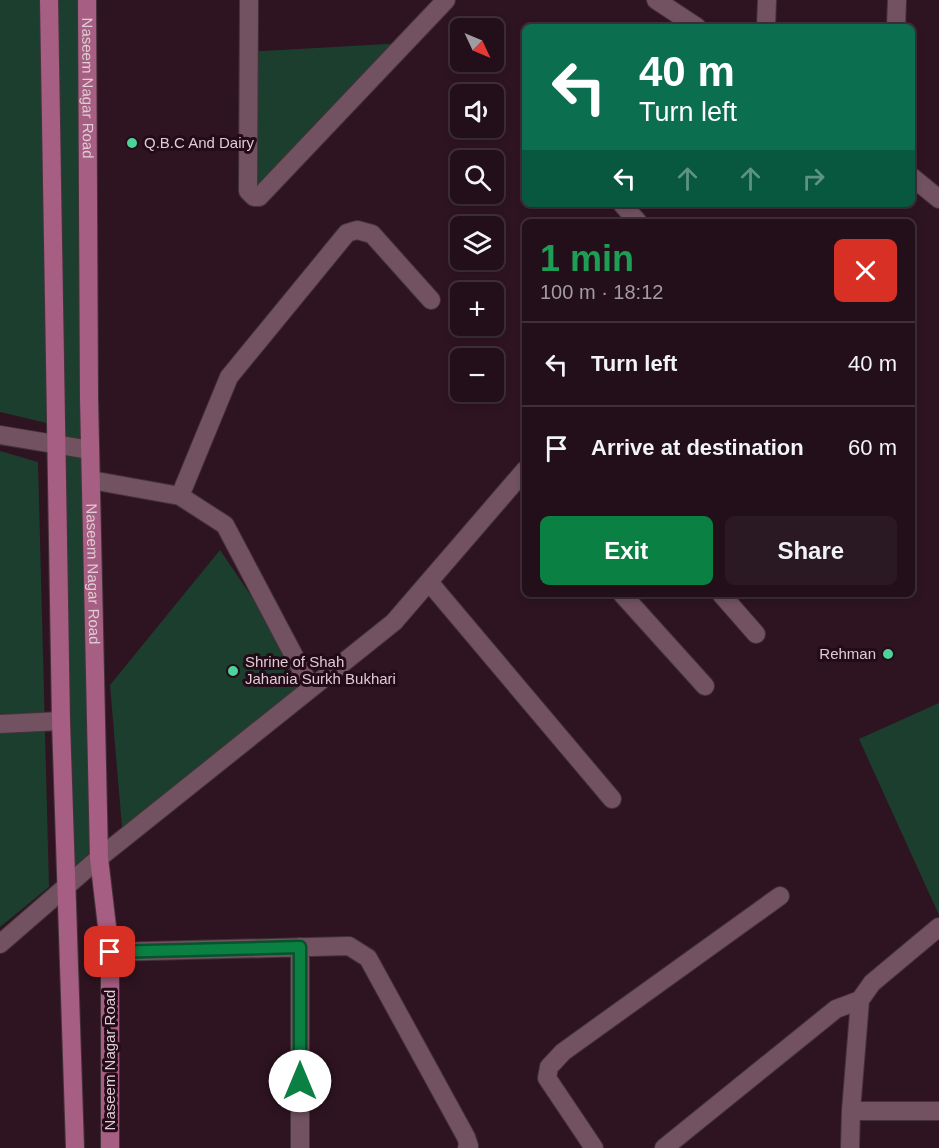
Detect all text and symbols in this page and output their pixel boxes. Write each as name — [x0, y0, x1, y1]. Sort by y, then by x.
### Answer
street label: Naseem Nagar Road — [79, 17, 97, 159]
north arrow — [450, 18, 504, 72]
map controls — [450, 18, 504, 402]
icon: left — [540, 48, 618, 126]
text: 40 m — [639, 48, 735, 95]
button: sound — [450, 84, 504, 138]
text: Turn left — [639, 97, 737, 127]
place label: Q.B.C And Dairy — [144, 134, 255, 151]
marker: Q.B.C And Dairy — [125, 136, 139, 150]
button: search — [450, 150, 504, 204]
icon: left — [608, 162, 641, 195]
icon: ahead — [671, 162, 704, 195]
icon: ahead — [734, 162, 767, 195]
icon: right — [797, 162, 830, 195]
button: layers — [450, 216, 504, 270]
text: 1 min — [540, 238, 634, 279]
button: close — [834, 239, 897, 302]
text: 100 m · 18:12 — [540, 281, 663, 303]
button: + — [450, 282, 504, 336]
button: − — [450, 348, 504, 402]
icon: left — [540, 348, 573, 381]
text: Turn left — [591, 351, 677, 376]
text: 40 m — [848, 351, 897, 376]
icon: arrive — [540, 432, 573, 465]
text: Arrive at destination — [591, 435, 804, 460]
text: 60 m — [848, 435, 897, 460]
street label: Naseem Nagar Road — [83, 503, 103, 645]
button: Exit — [540, 516, 713, 585]
button: Share — [725, 516, 897, 585]
place label: Rehman — [819, 645, 876, 662]
marker: Rehman — [881, 647, 895, 661]
place label: Shrine of Shah Jahania Surkh Bukhari — [245, 653, 396, 687]
marker: Shrine of Shah Jahania Surkh Bukhari — [226, 664, 240, 678]
pin — [84, 926, 135, 977]
icon: arrive — [93, 935, 126, 968]
street label: Naseem Nagar Road — [101, 990, 118, 1130]
position arrow — [268, 1049, 332, 1113]

